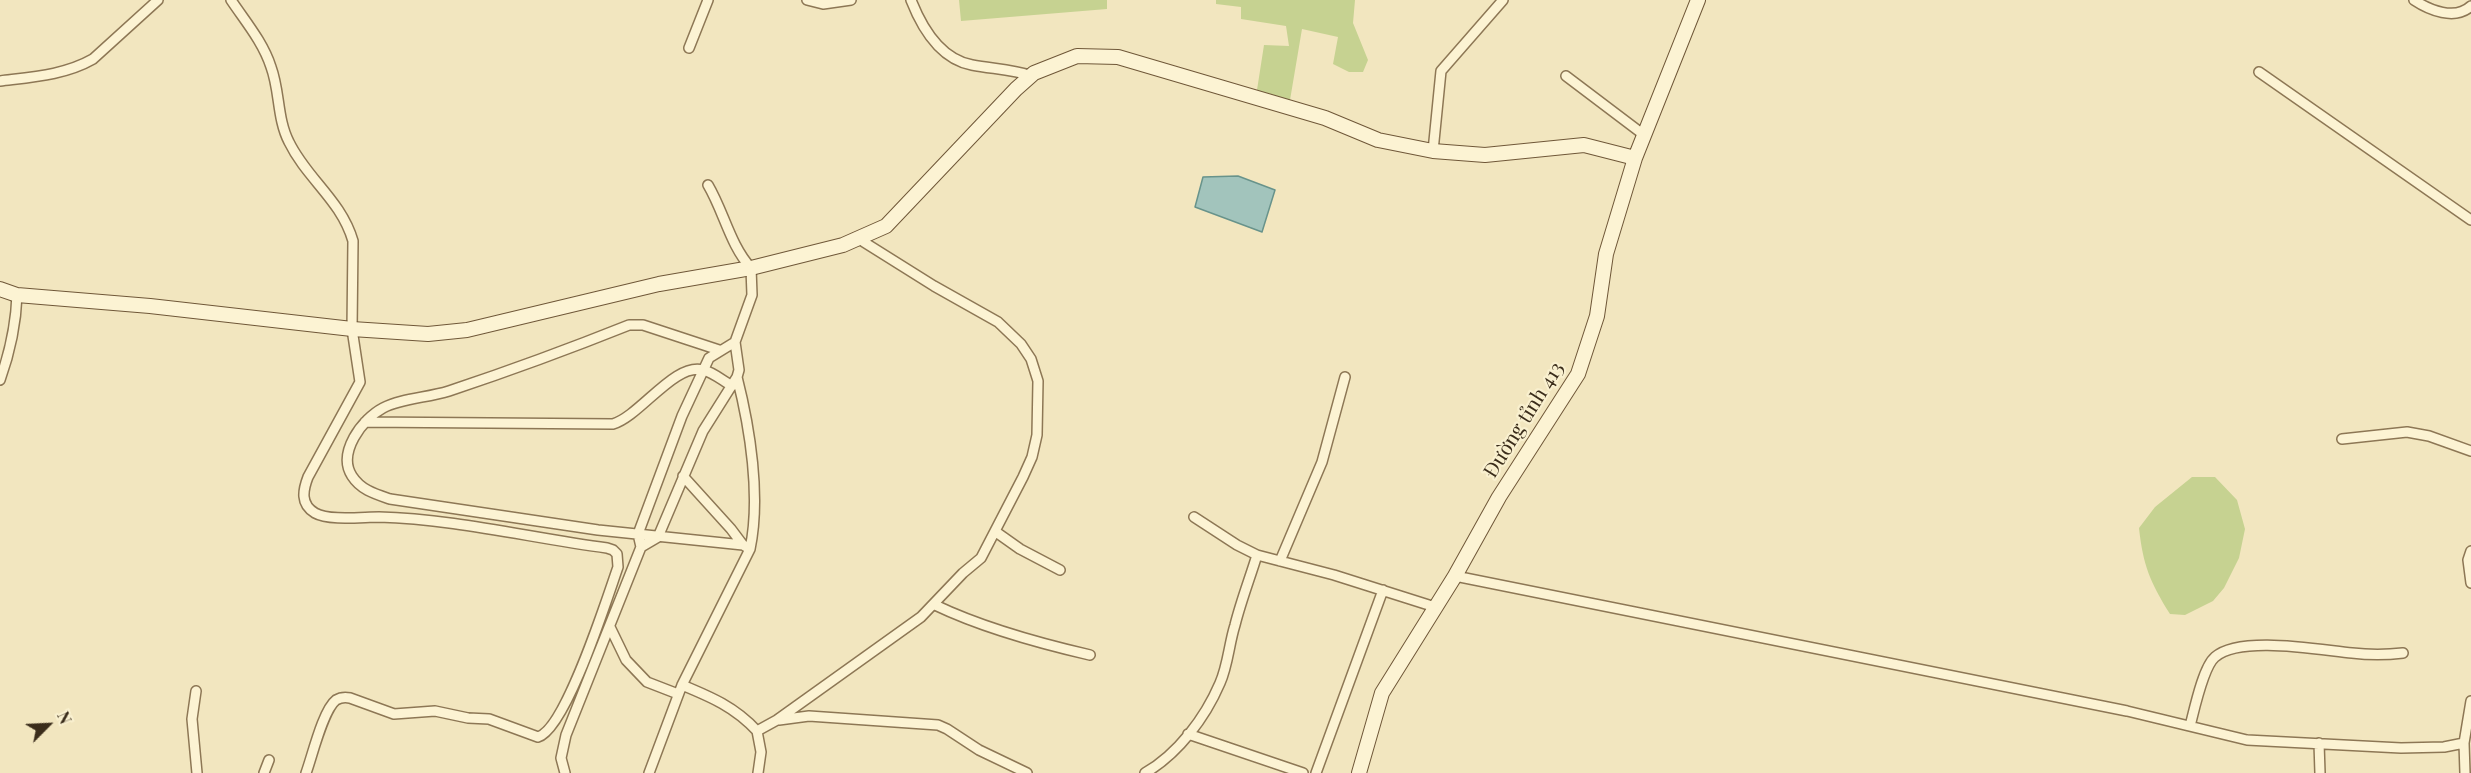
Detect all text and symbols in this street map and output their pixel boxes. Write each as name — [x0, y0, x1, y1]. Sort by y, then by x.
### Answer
street label: Đường tỉnh 413 — [1479, 358, 1569, 482]
north arrow — [18, 695, 78, 755]
text: N — [53, 708, 77, 727]

